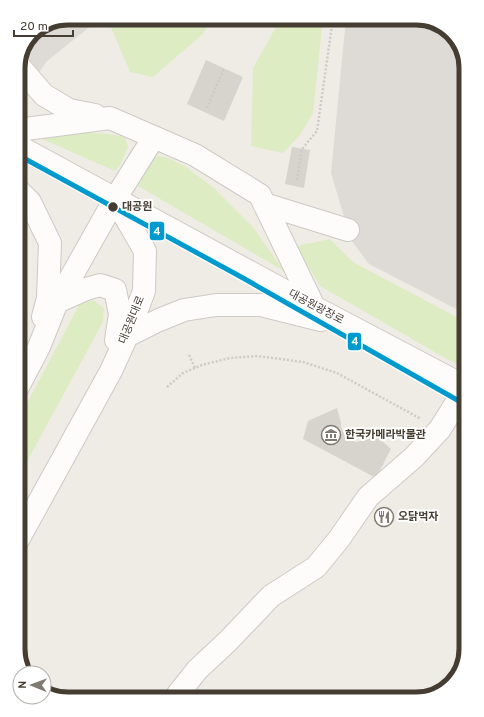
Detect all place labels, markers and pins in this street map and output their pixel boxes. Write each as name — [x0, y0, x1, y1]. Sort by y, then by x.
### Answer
marker: 대공원 — [106, 200, 120, 214]
place label: 대공원 — [122, 200, 152, 214]
museum icon: 한국카메라박물관 — [320, 424, 342, 446]
place label: 한국카메라박물관 — [345, 428, 426, 442]
restaurant icon: 오닭먹자 — [373, 506, 395, 528]
place label: 오닭먹자 — [398, 510, 438, 524]

